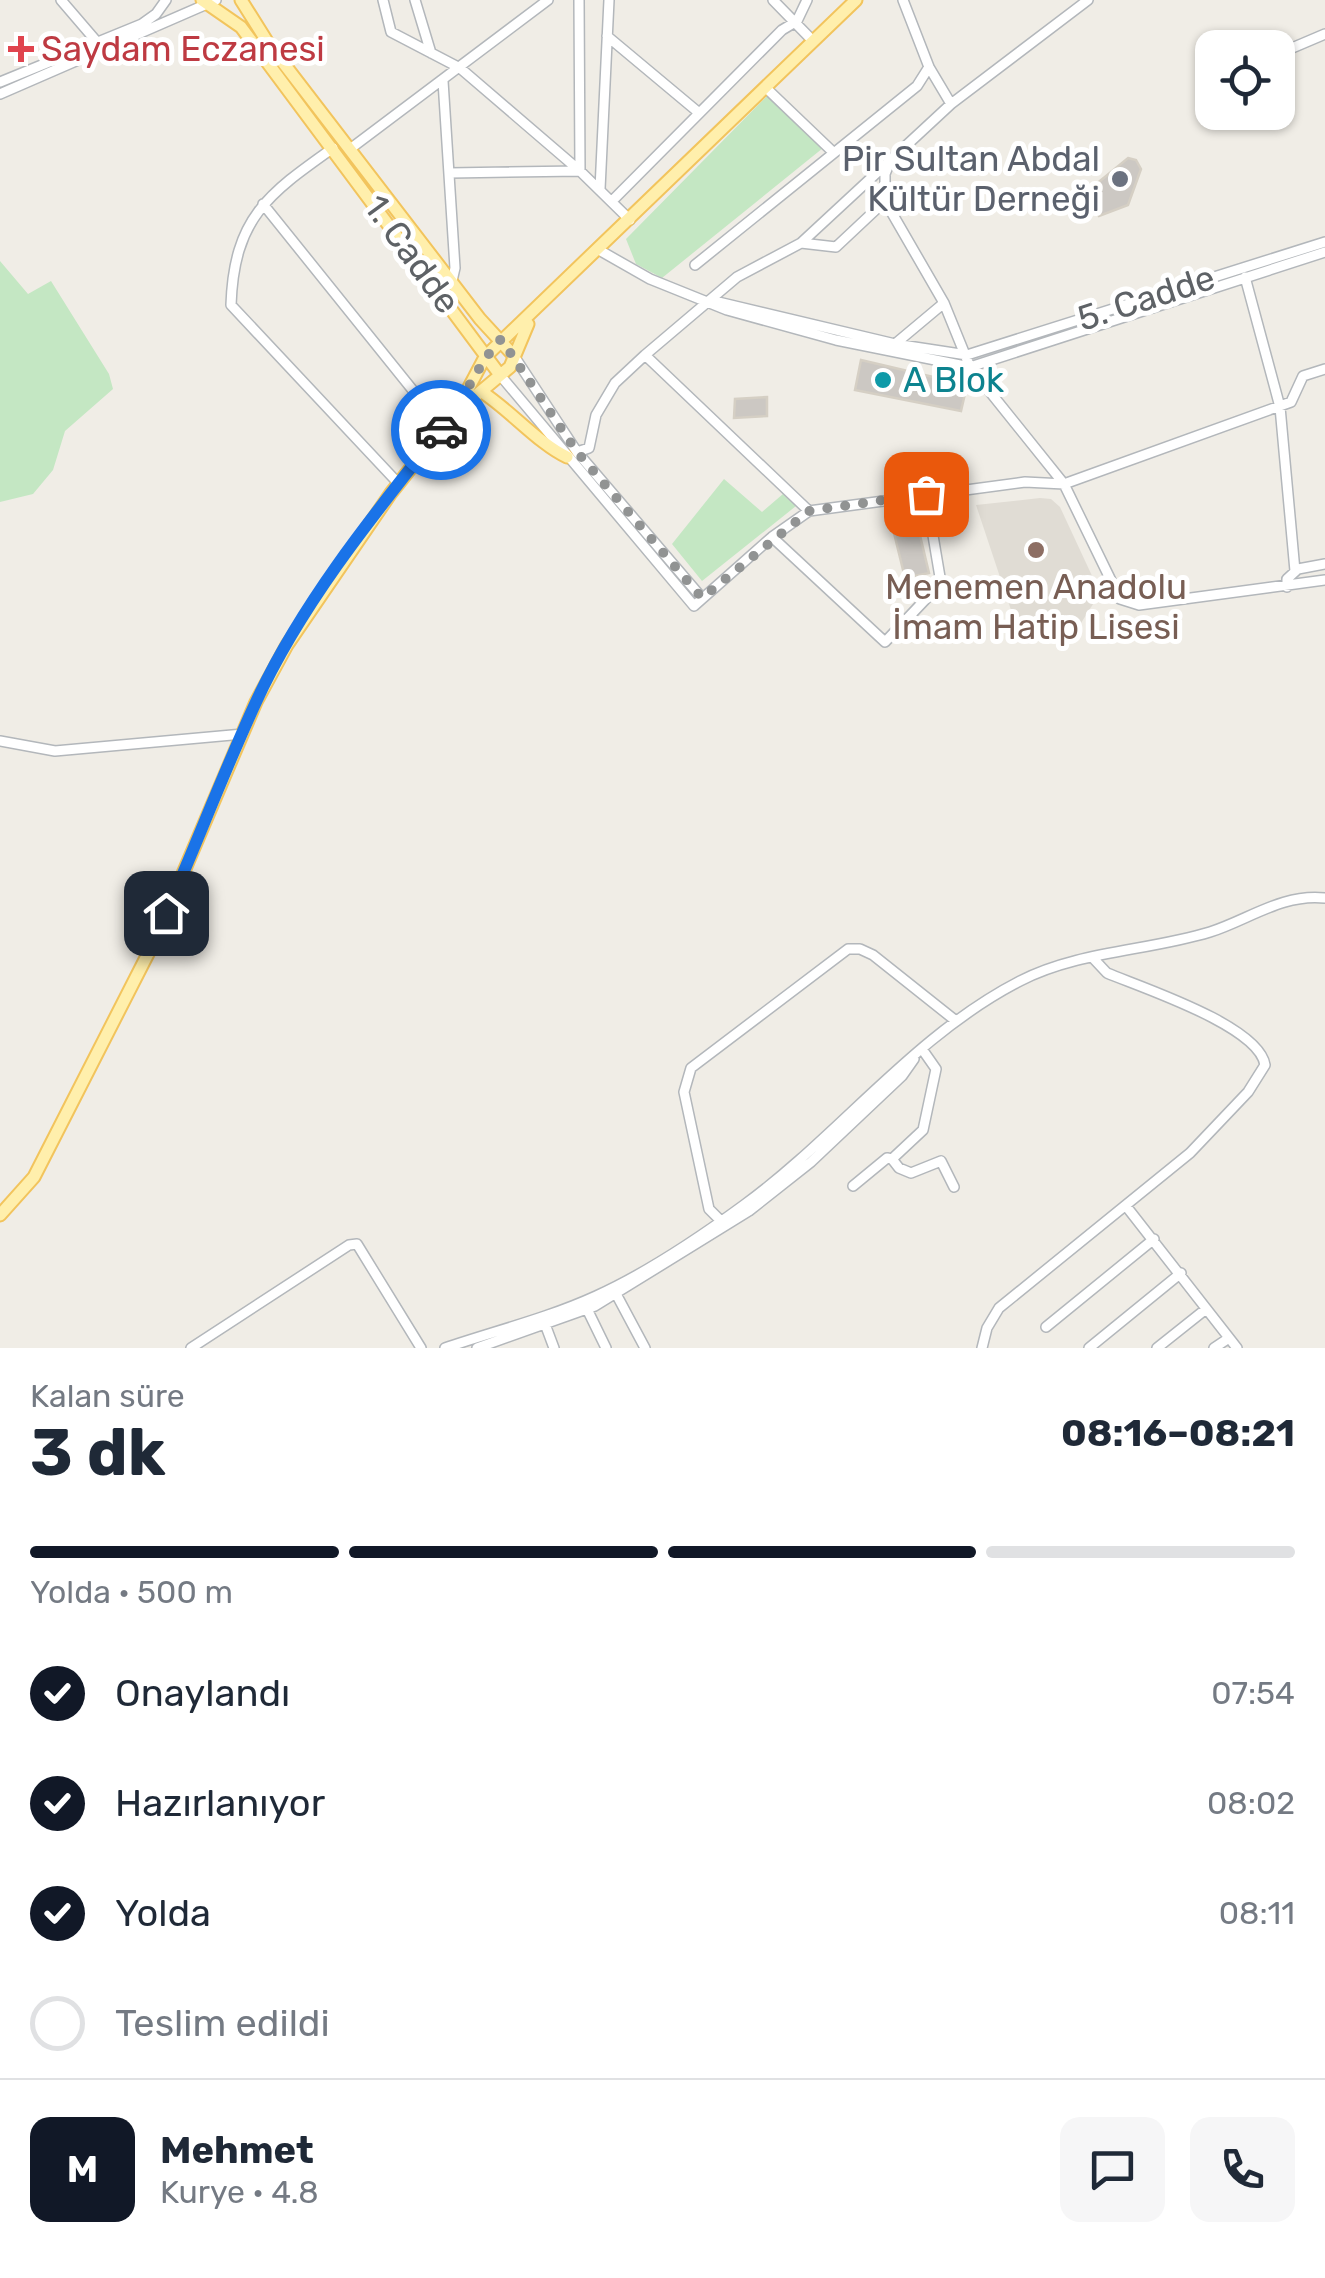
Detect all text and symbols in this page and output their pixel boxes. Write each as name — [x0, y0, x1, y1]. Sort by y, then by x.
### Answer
place label: Saydam Eczanesi — [41, 28, 325, 70]
map controls — [1195, 30, 1295, 130]
button: locate — [1195, 30, 1295, 130]
marker: Saydam Eczanesi — [10, 38, 32, 60]
place label: Pir Sultan Abdal Kültür Derneği — [842, 138, 1100, 220]
marker: Pir Sultan Abdal Kültür Derneği — [1109, 168, 1131, 190]
street label: 1. Cadde — [355, 187, 469, 321]
street label: 5. Cadde — [1072, 256, 1220, 340]
place label: A Blok — [903, 359, 1004, 401]
marker: A Blok — [872, 369, 894, 391]
courier — [391, 380, 491, 480]
icon: car — [414, 403, 469, 458]
pin — [884, 452, 969, 537]
icon: bag — [899, 467, 954, 522]
marker: Menemen Anadolu İmam Hatip Lisesi — [1025, 539, 1047, 561]
place label: Menemen Anadolu İmam Hatip Lisesi — [885, 566, 1187, 648]
pin — [124, 871, 209, 956]
icon: home — [139, 886, 194, 941]
text: Kalan süre — [30, 1377, 185, 1415]
text: 08:16–08:21 — [1061, 1410, 1295, 1456]
text: 3 dk — [30, 1414, 166, 1491]
text: Yolda · 500 m — [30, 1573, 233, 1611]
icon: check — [30, 1666, 85, 1721]
text: Onaylandı — [115, 1670, 290, 1716]
text: 07:54 — [1211, 1674, 1295, 1712]
icon: check — [30, 1776, 85, 1831]
text: Hazırlanıyor — [115, 1780, 325, 1826]
text: 08:02 — [1207, 1784, 1295, 1822]
icon: check — [30, 1886, 85, 1941]
text: Yolda — [115, 1890, 211, 1936]
text: 08:11 — [1219, 1894, 1295, 1932]
text: Teslim edildi — [115, 2000, 330, 2046]
button: chat — [1060, 2117, 1165, 2222]
button: phone — [1190, 2117, 1295, 2222]
text: Mehmet — [160, 2127, 314, 2173]
text: M — [67, 2146, 98, 2192]
text: Kurye · 4.8 — [160, 2173, 319, 2211]

